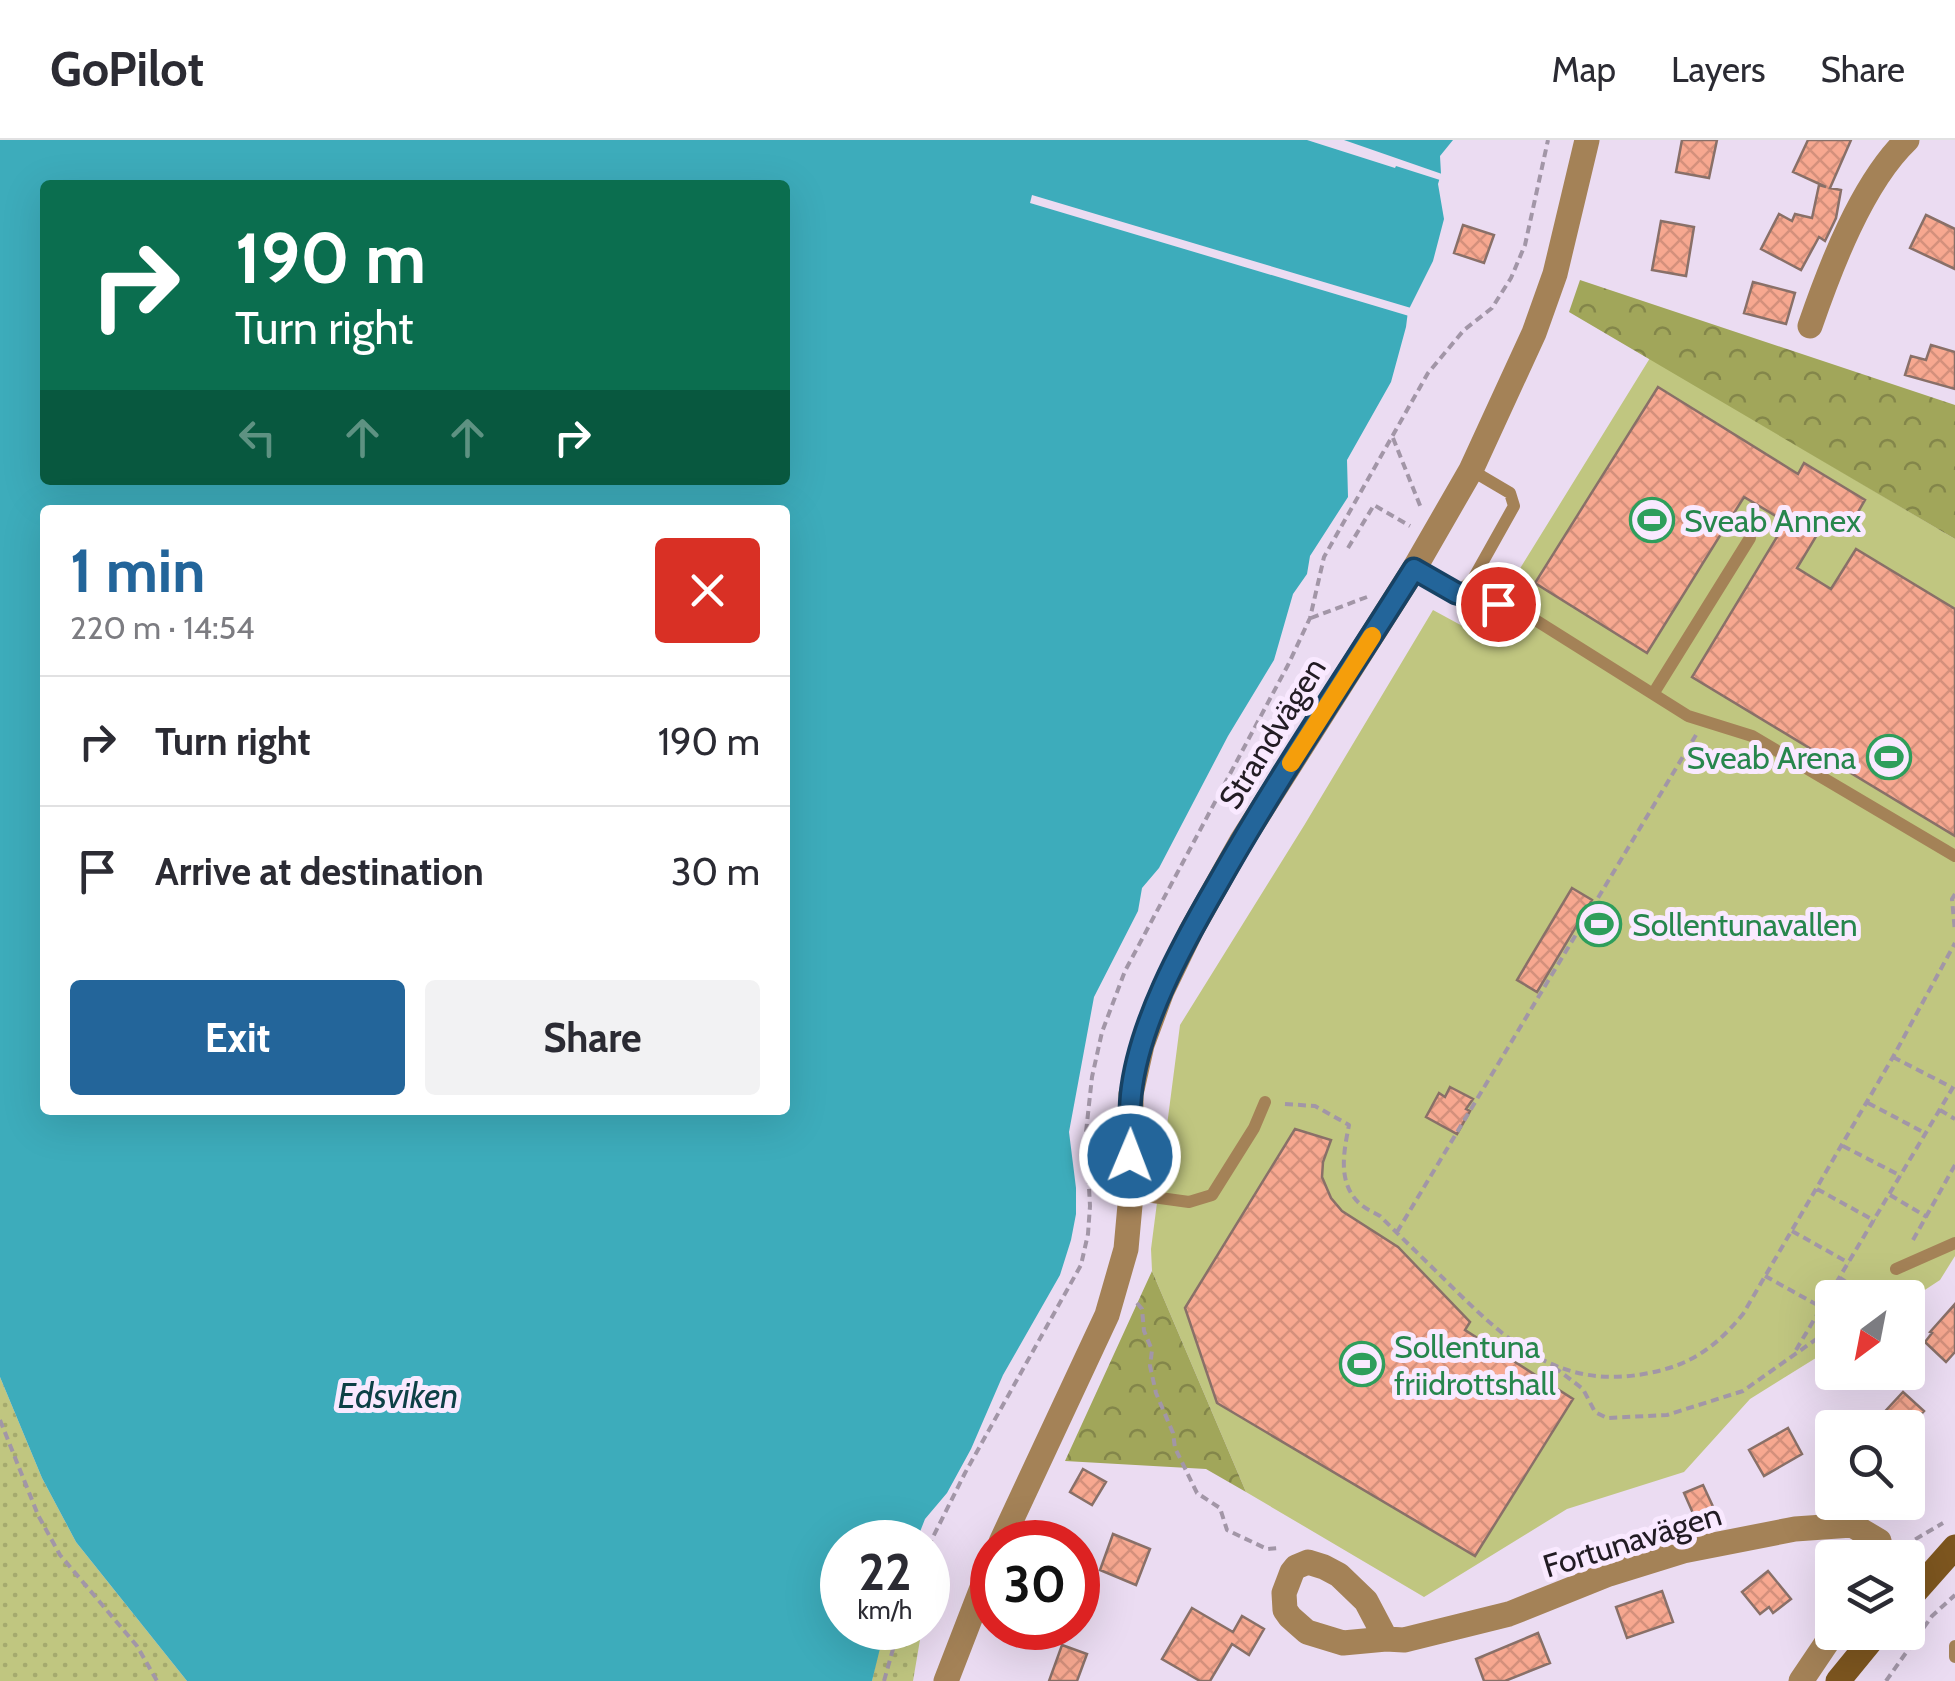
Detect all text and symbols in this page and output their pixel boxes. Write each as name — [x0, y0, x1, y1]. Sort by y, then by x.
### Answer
text: GoPilot — [50, 40, 204, 98]
text: Map — [1552, 48, 1616, 91]
text: Layers — [1671, 48, 1765, 91]
text: Share — [1820, 48, 1905, 91]
text: 190 m — [235, 215, 426, 301]
icon: right — [70, 220, 200, 350]
text: Turn right — [235, 301, 414, 355]
icon: left — [230, 410, 285, 465]
icon: ahead — [335, 410, 390, 465]
icon: ahead — [440, 410, 495, 465]
icon: right — [545, 410, 600, 465]
sports icon: Sveab Annex — [1629, 497, 1675, 543]
place label: Sveab Annex — [1684, 501, 1861, 540]
text: 1 min — [70, 534, 205, 607]
button: close — [655, 538, 760, 643]
pin — [1456, 562, 1541, 647]
icon: arrive — [1471, 577, 1526, 632]
text: 220 m · 14:54 — [70, 608, 255, 647]
street label: Strandvägen — [1210, 650, 1334, 816]
icon: right — [70, 714, 125, 769]
text: Turn right — [155, 718, 311, 765]
text: 190 m — [658, 718, 760, 765]
sports icon: Sveab Arena — [1866, 734, 1912, 780]
place label: Sveab Arena — [1687, 738, 1857, 777]
icon: arrive — [70, 844, 125, 899]
text: Arrive at destination — [155, 848, 484, 895]
text: 30 m — [671, 848, 760, 895]
sports icon: Sollentunavallen — [1576, 901, 1622, 947]
place label: Sollentunavallen — [1632, 905, 1858, 944]
button: Exit — [70, 980, 405, 1095]
button: Share — [425, 980, 760, 1095]
position arrow — [1078, 1104, 1182, 1208]
north arrow — [1815, 1280, 1925, 1390]
map controls — [1815, 1280, 1925, 1650]
place label: Sollentuna friidrottshall — [1394, 1327, 1556, 1403]
sports icon: Sollentuna friidrottshall — [1339, 1341, 1385, 1387]
water label: Edsviken — [338, 1374, 458, 1417]
button: search — [1815, 1410, 1925, 1520]
street label: Fortunavägen — [1538, 1494, 1726, 1586]
speed limit sign: 30 — [970, 1520, 1100, 1650]
button: layers — [1815, 1540, 1925, 1650]
text: 22 — [859, 1542, 911, 1603]
text: km/h — [858, 1595, 912, 1625]

